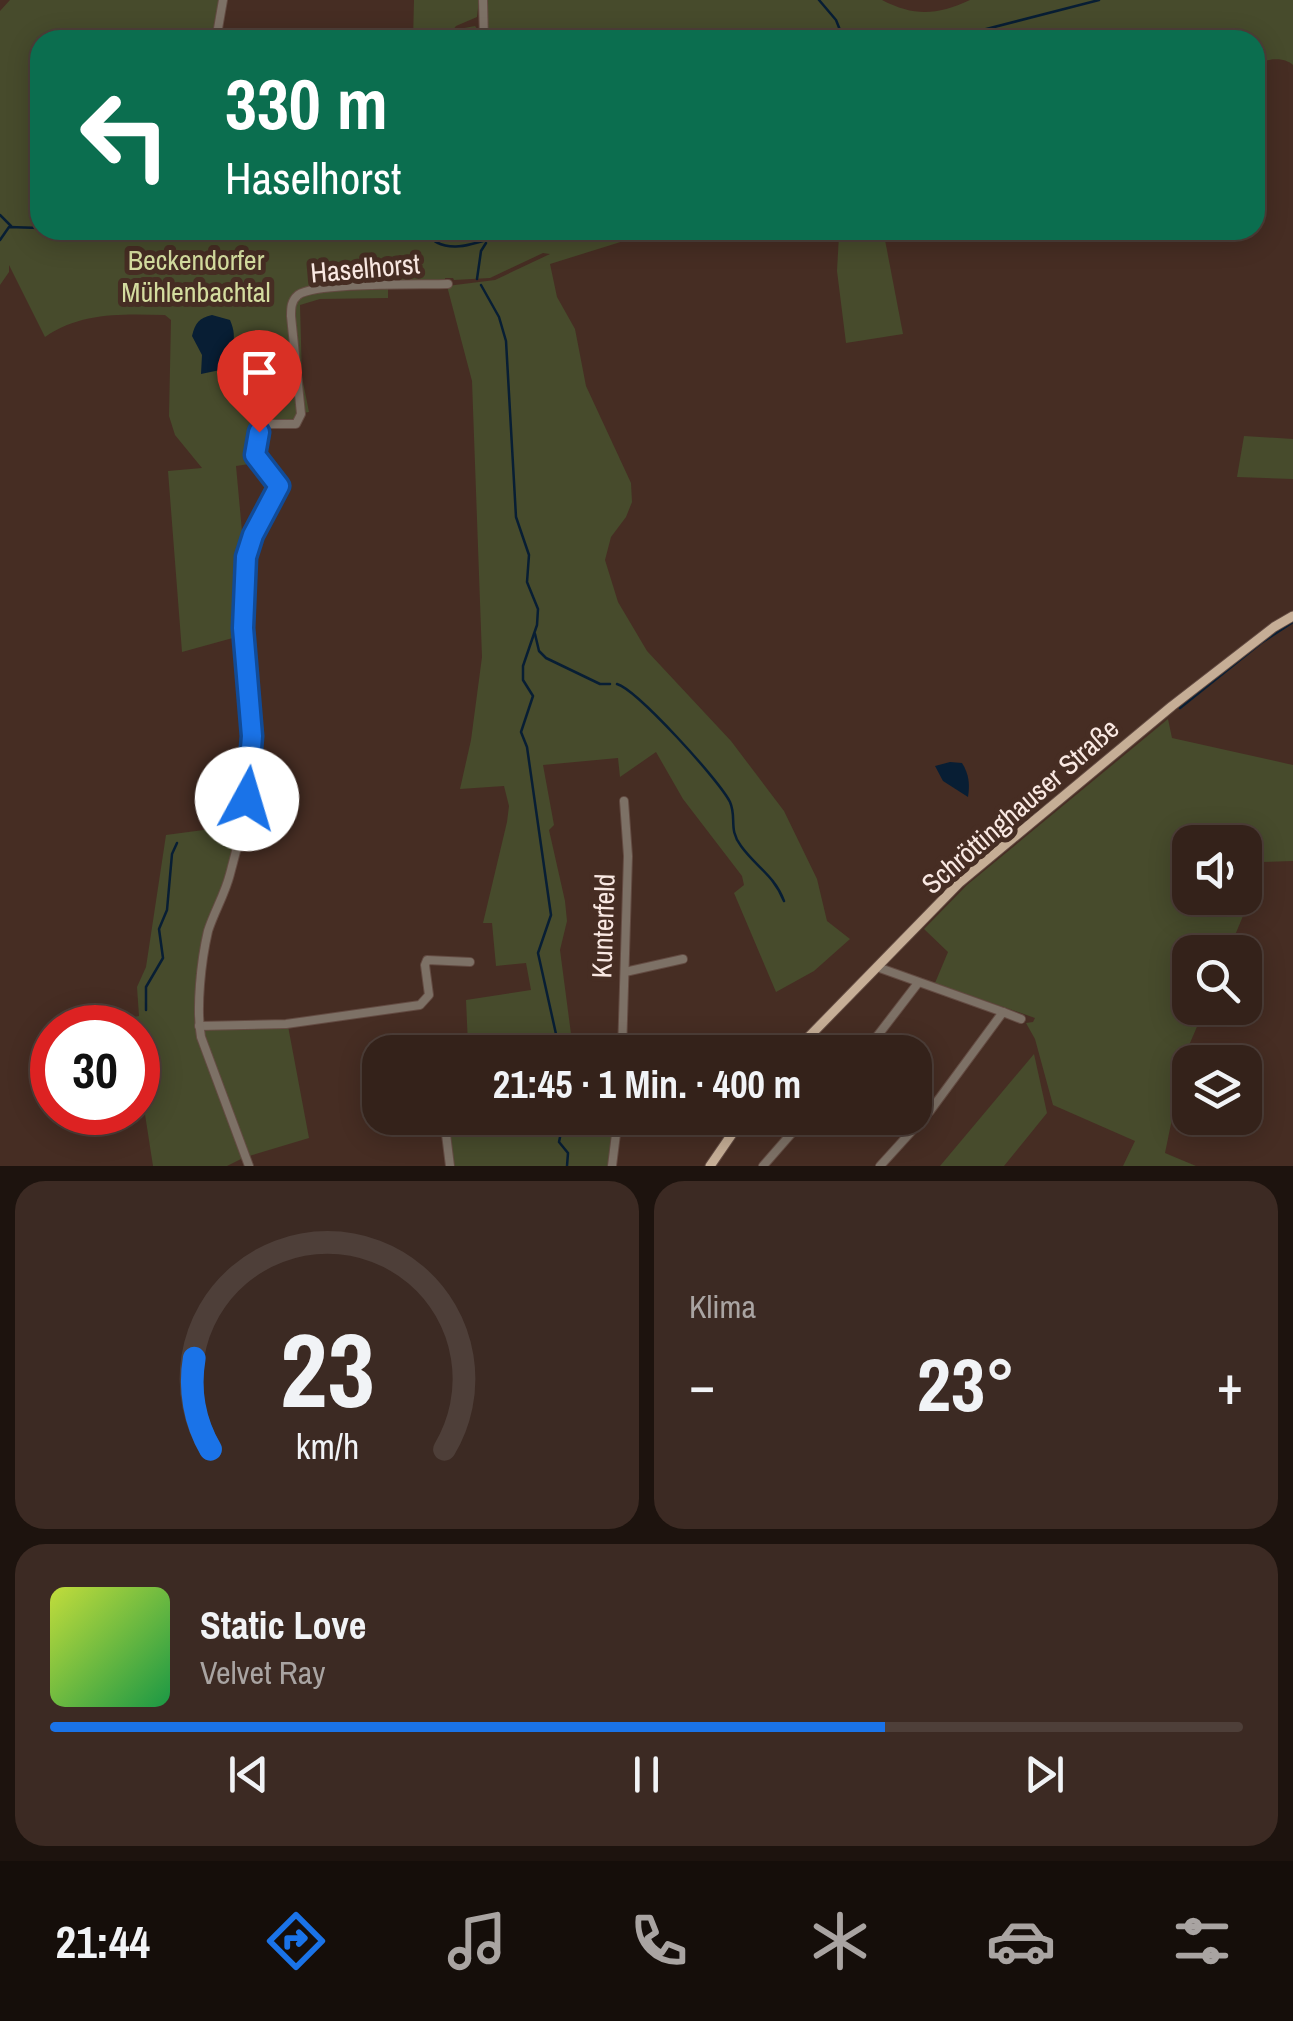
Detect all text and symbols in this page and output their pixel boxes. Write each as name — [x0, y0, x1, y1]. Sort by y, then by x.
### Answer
text: 330 m — [225, 57, 388, 151]
icon: left — [60, 70, 190, 200]
text: Haselhorst — [225, 147, 401, 208]
park label: Beckendorfer Mühlenbachtal — [121, 241, 271, 311]
street label: Haselhorst — [309, 244, 421, 292]
pin — [217, 330, 302, 433]
icon: arrive — [232, 345, 287, 400]
street label: Schröttinghauser Straße — [913, 710, 1127, 902]
position arrow — [195, 747, 299, 851]
map controls — [1172, 825, 1262, 1135]
button: sound — [1172, 825, 1262, 915]
street label: Kunterfeld — [582, 873, 624, 979]
button: search — [1172, 935, 1262, 1025]
speed limit sign: 30 — [30, 1005, 160, 1135]
button: layers — [1172, 1045, 1262, 1135]
text: 21:45 · 1 Min. · 400 m — [493, 1059, 801, 1110]
text: Klima — [689, 1285, 756, 1328]
text: 23 — [280, 1299, 374, 1439]
text: 23° — [917, 1333, 1015, 1434]
text: − — [689, 1347, 715, 1421]
text: + — [1217, 1347, 1243, 1421]
text: km/h — [295, 1422, 359, 1470]
text: Static Love — [200, 1600, 366, 1651]
text: Velvet Ray — [200, 1651, 325, 1694]
icon: previous — [221, 1747, 276, 1802]
icon: pause — [619, 1747, 674, 1802]
icon: next — [1017, 1747, 1072, 1802]
icon: directions — [261, 1906, 331, 1976]
icon: music — [442, 1906, 512, 1976]
icon: phone — [624, 1906, 694, 1976]
icon: climate — [805, 1906, 875, 1976]
icon: car — [986, 1906, 1056, 1976]
icon: filters — [1167, 1906, 1237, 1976]
text: 21:44 — [56, 1911, 150, 1972]

